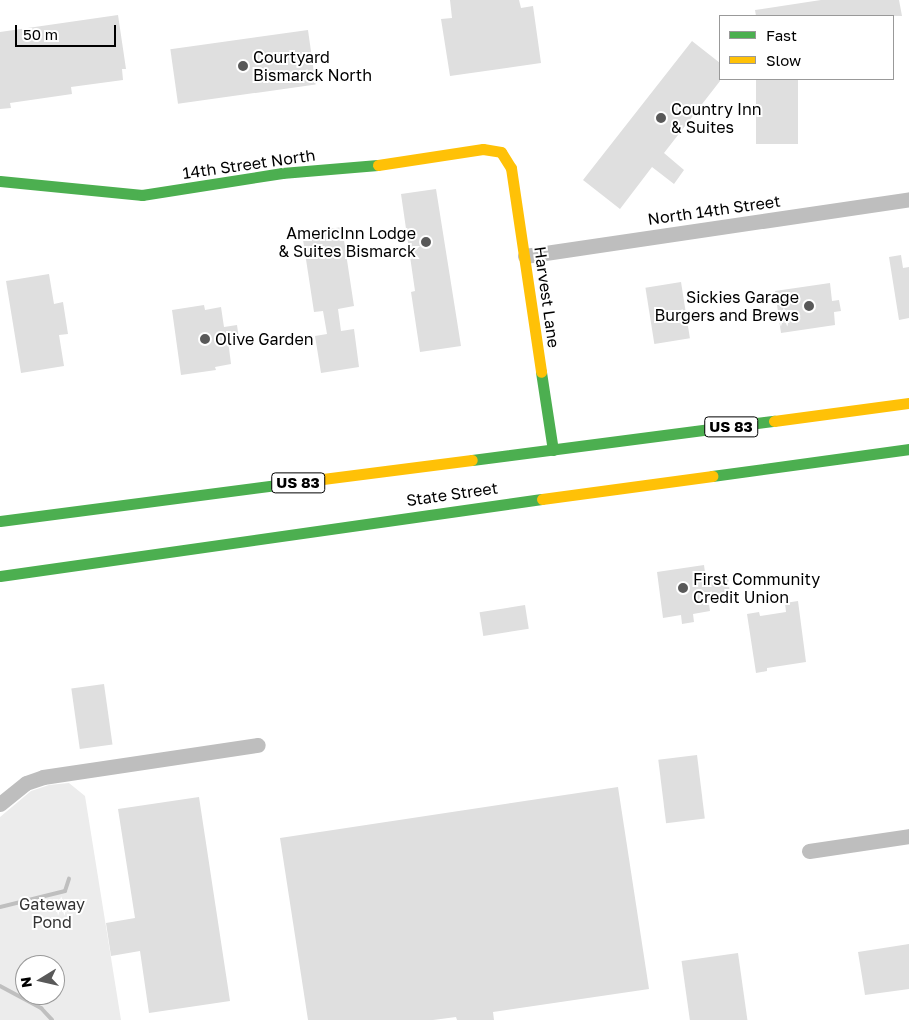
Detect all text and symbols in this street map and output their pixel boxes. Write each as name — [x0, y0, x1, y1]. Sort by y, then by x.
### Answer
scale bar — [18, 15, 119, 47]
legend — [719, 15, 894, 80]
text: 50 m — [23, 25, 58, 43]
text: Fast — [766, 26, 797, 44]
place label: Courtyard Bismarck North — [253, 47, 372, 85]
text: Slow — [766, 51, 801, 69]
marker: Courtyard Bismarck North — [237, 60, 249, 72]
place label: Country Inn & Suites — [671, 99, 762, 137]
marker: Country Inn & Suites — [655, 112, 667, 124]
street label: 14th Street North — [181, 145, 317, 183]
street label: North 14th Street — [646, 191, 782, 229]
place label: AmericInn Lodge & Suites Bismarck — [278, 223, 416, 261]
marker: AmericInn Lodge & Suites Bismarck — [420, 236, 432, 248]
street label: Harvest Lane — [530, 245, 564, 349]
place label: Sickies Garage Burgers and Brews — [655, 287, 799, 325]
marker: Sickies Garage Burgers and Brews — [803, 300, 815, 312]
place label: Olive Garden — [215, 329, 314, 349]
marker: Olive Garden — [199, 333, 211, 345]
road number: US 83 — [704, 414, 758, 440]
road number: US 83 — [270, 470, 326, 496]
street label: State Street — [405, 478, 499, 510]
place label: First Community Credit Union — [693, 569, 820, 607]
marker: First Community Credit Union — [677, 582, 689, 594]
park label: Gateway Pond — [19, 894, 85, 932]
north arrow — [15, 955, 65, 1005]
text: N — [16, 976, 35, 989]

